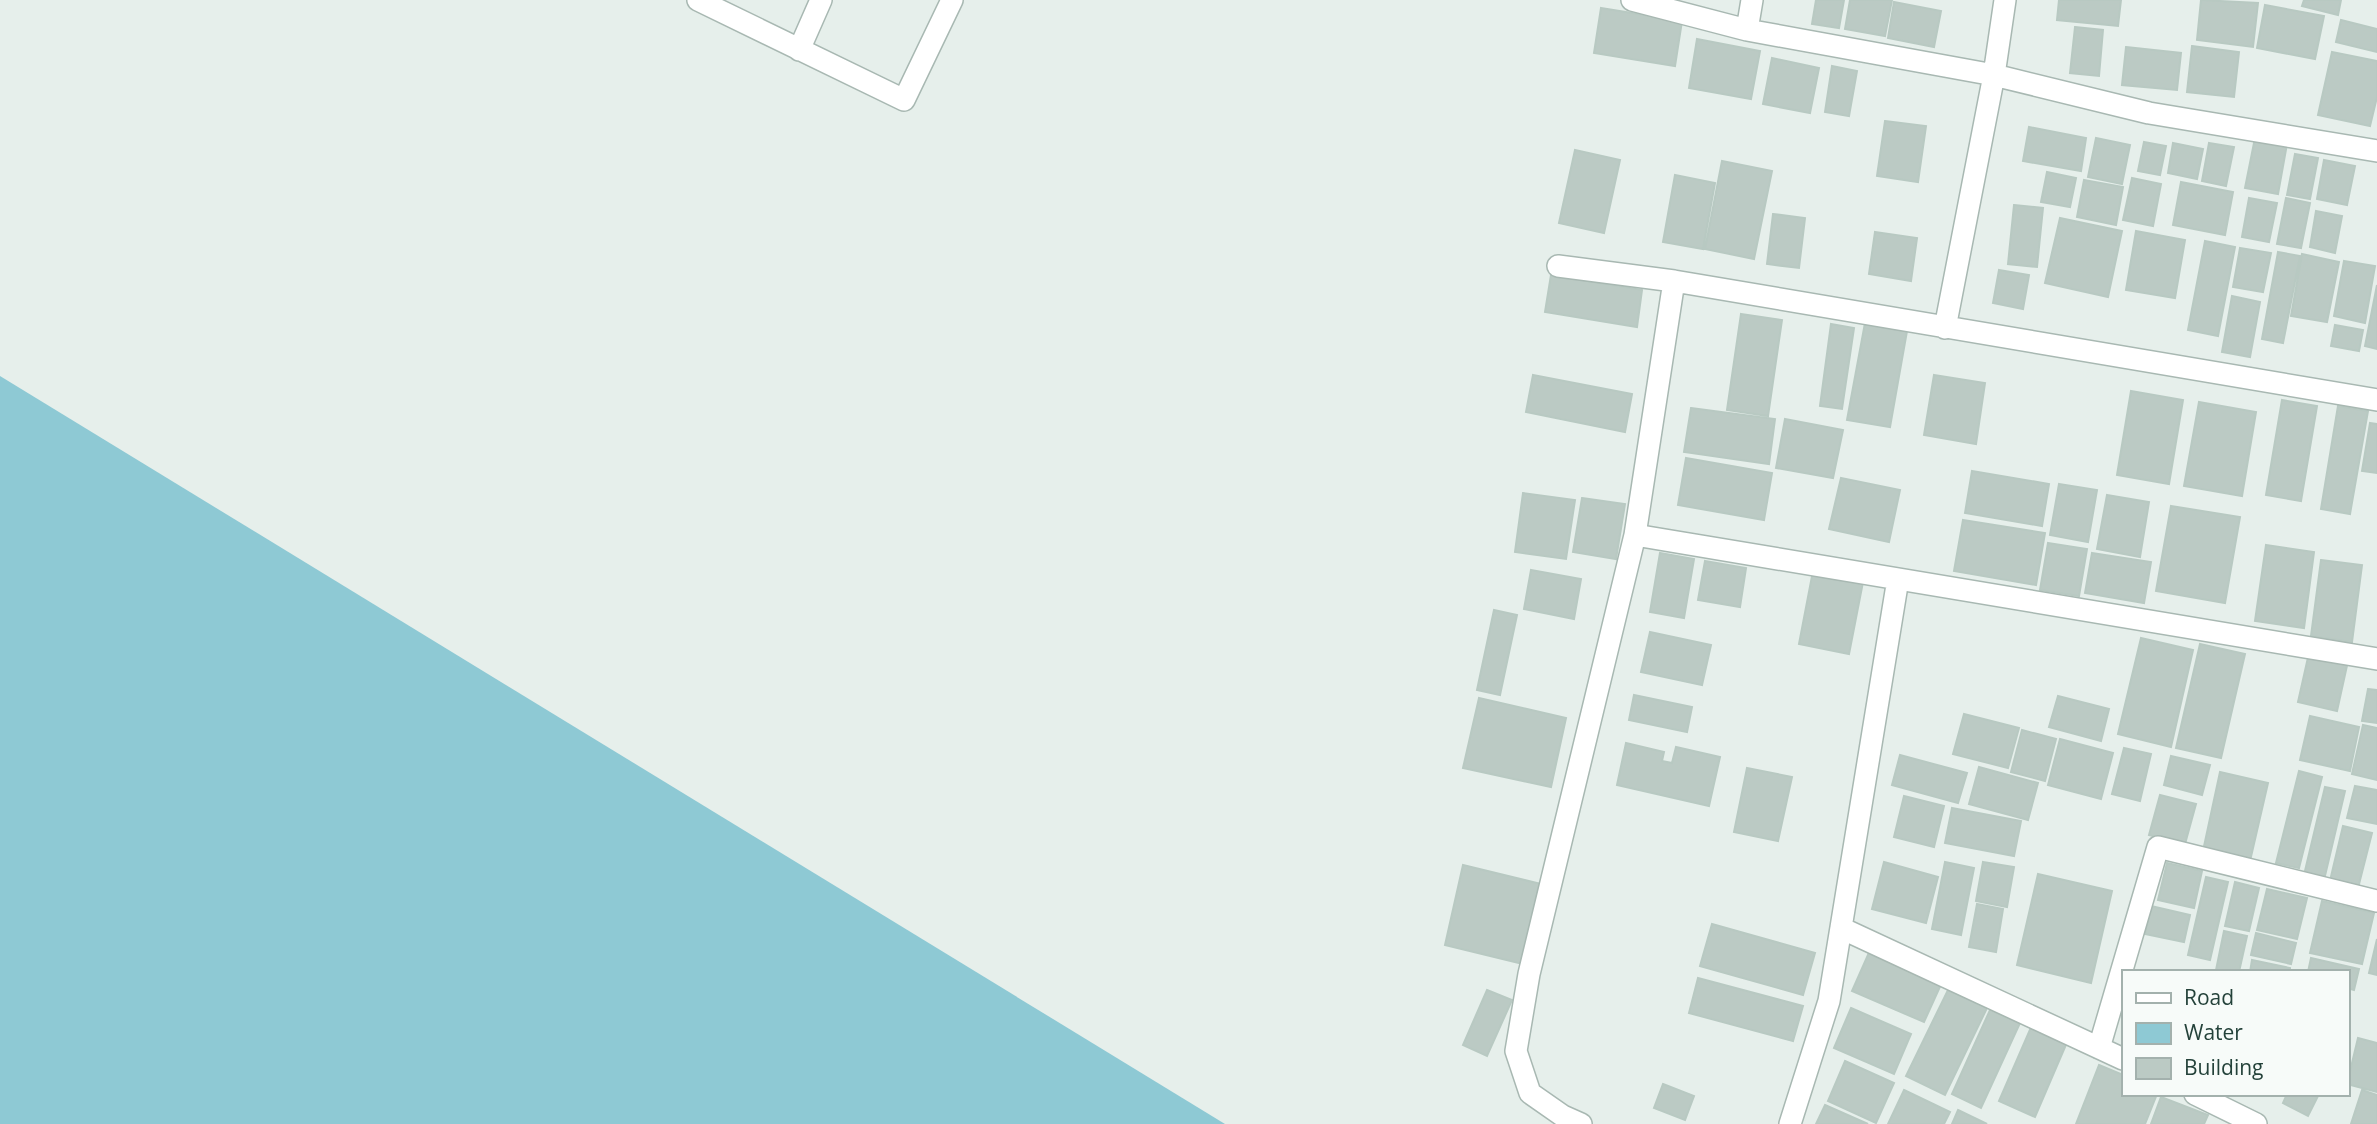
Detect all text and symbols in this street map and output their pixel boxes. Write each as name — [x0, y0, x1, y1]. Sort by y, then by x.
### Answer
legend — [2122, 970, 2349, 1096]
text: Road — [2184, 983, 2234, 1011]
text: Water — [2184, 1018, 2243, 1046]
text: Building — [2184, 1053, 2263, 1081]

